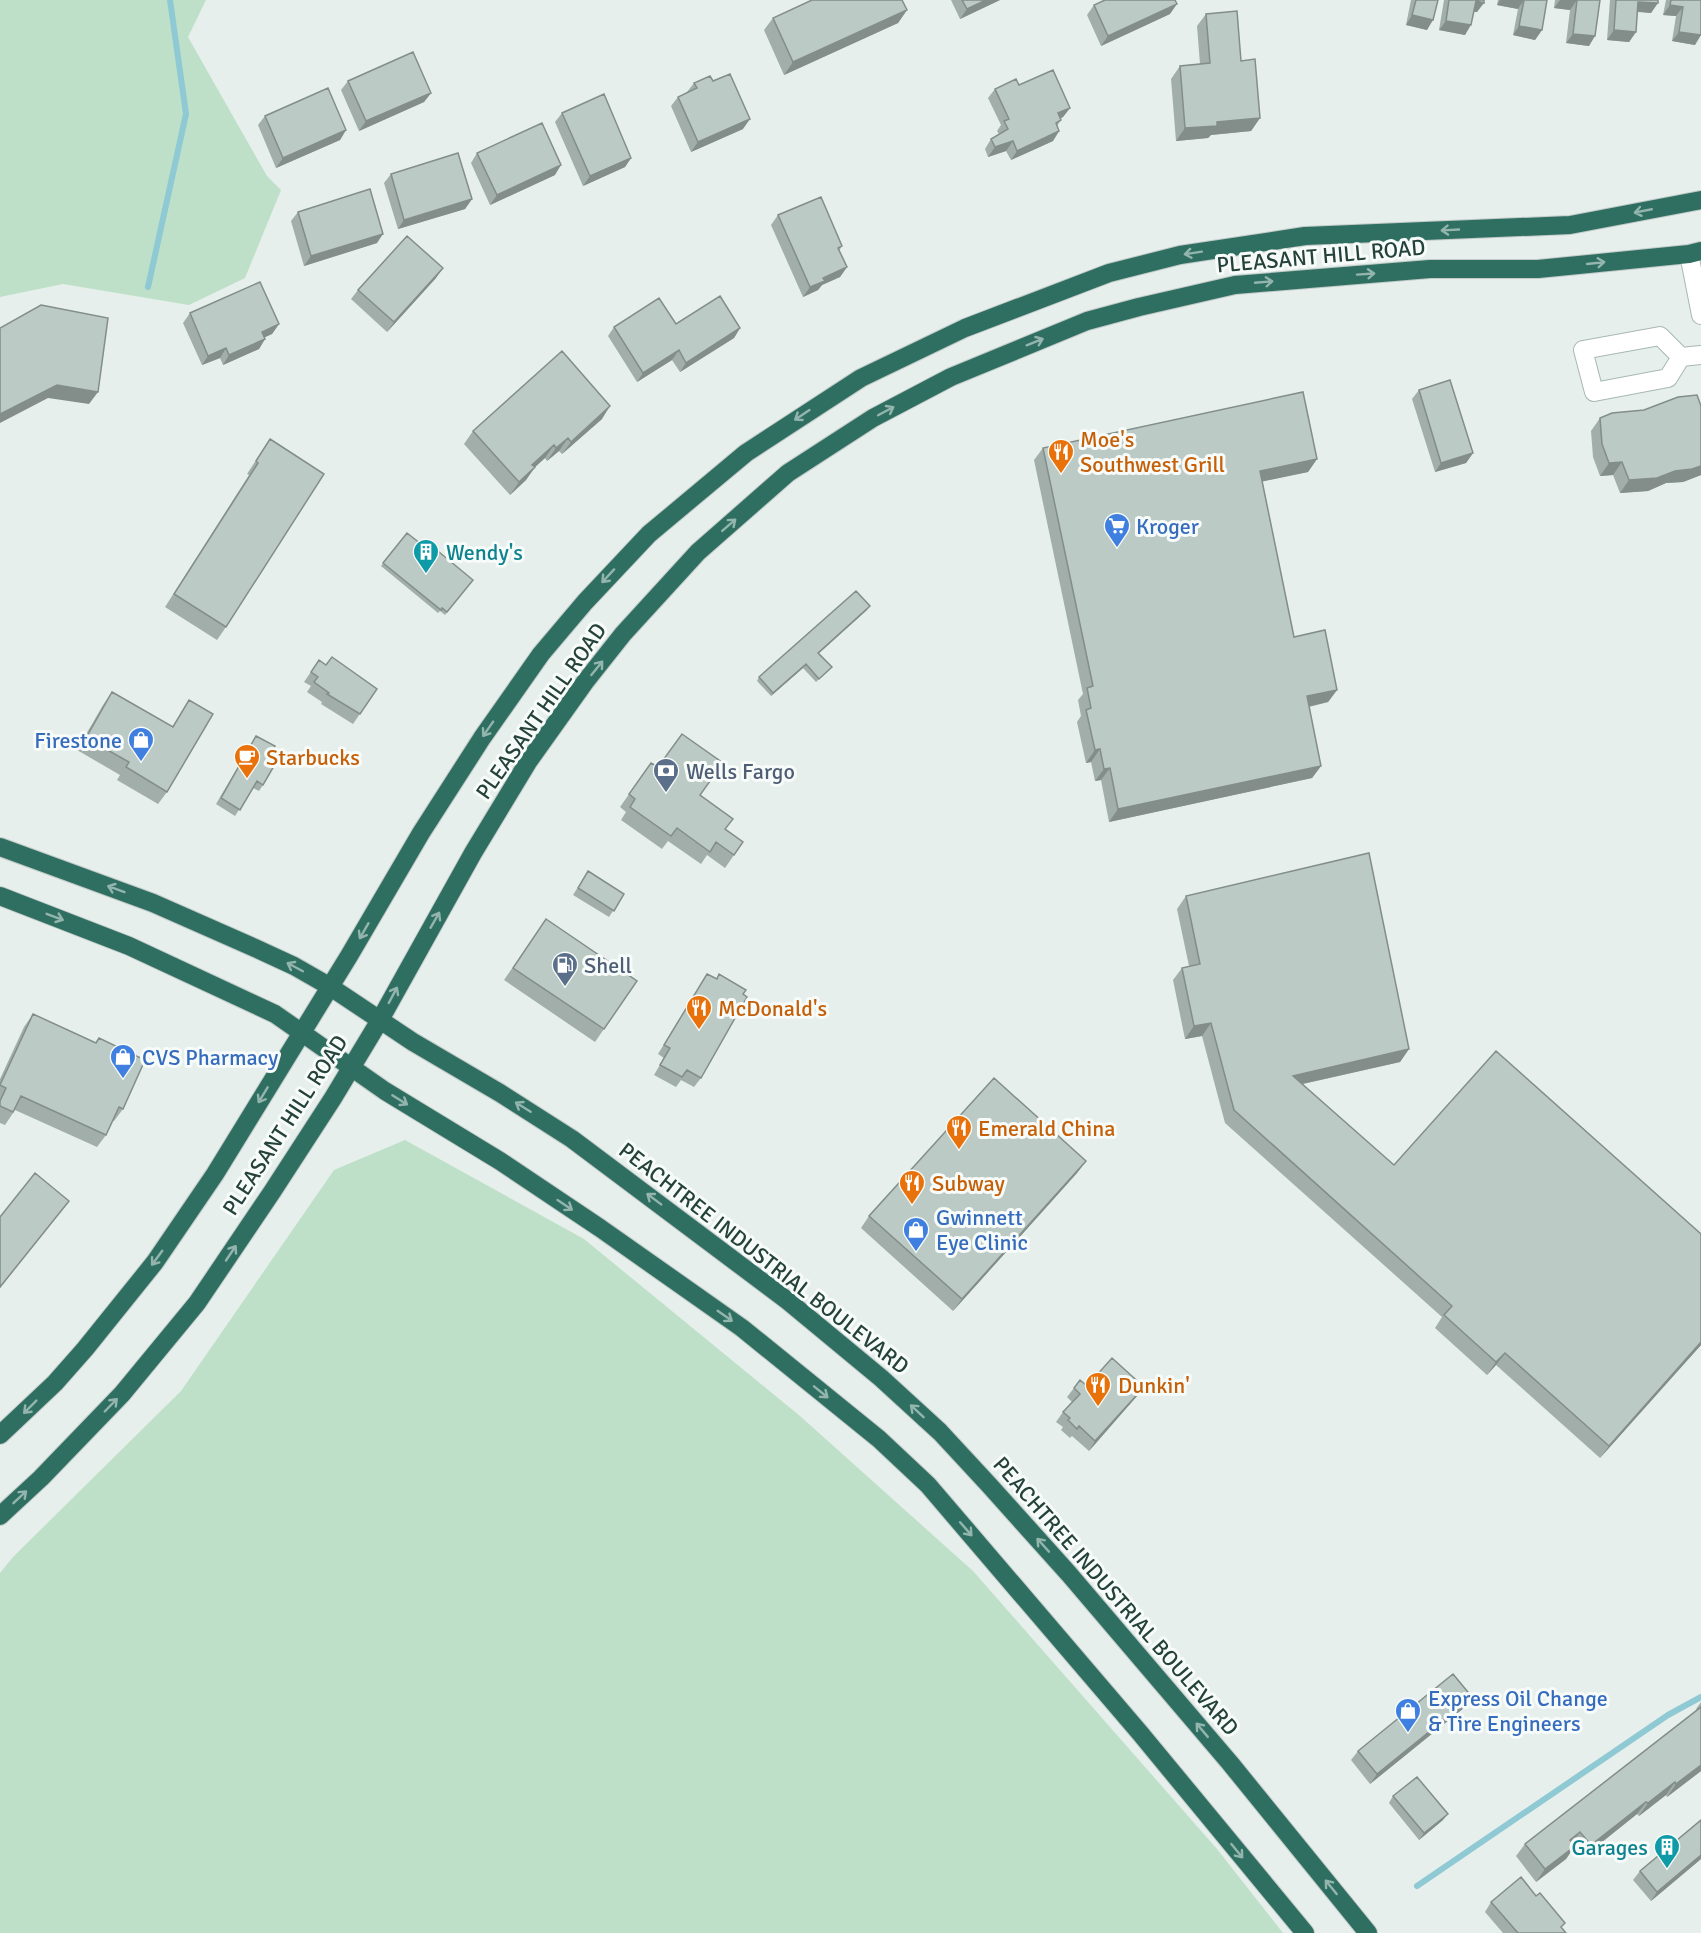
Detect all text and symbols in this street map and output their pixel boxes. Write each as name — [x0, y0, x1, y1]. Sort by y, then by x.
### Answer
one-way arrow — [1634, 206, 1654, 217]
one-way arrow — [1440, 225, 1460, 236]
street label: PLEASANT HILL ROAD — [1216, 233, 1426, 279]
one-way arrow — [1184, 248, 1204, 259]
one-way arrow — [1585, 257, 1605, 268]
one-way arrow — [1356, 268, 1376, 279]
one-way arrow — [1253, 276, 1273, 287]
one-way arrow — [1026, 335, 1044, 346]
one-way arrow — [877, 404, 895, 416]
one-way arrow — [794, 409, 811, 421]
place label: Moe's Southwest Grill — [1080, 426, 1225, 478]
restaurant icon: Moe's Southwest Grill — [1046, 437, 1076, 475]
supermarket icon: Kroger — [1102, 511, 1132, 549]
place label: Kroger — [1136, 513, 1199, 540]
one-way arrow — [721, 518, 736, 532]
building icon: Wendy's — [411, 537, 441, 575]
place label: Wendy's — [446, 539, 523, 566]
one-way arrow — [601, 569, 616, 584]
street label: PLEASANT HILL ROAD — [470, 617, 612, 805]
one-way arrow — [590, 660, 603, 676]
one-way arrow — [482, 721, 494, 737]
shop icon: Firestone — [126, 725, 156, 763]
place label: Firestone — [34, 727, 122, 754]
cafe icon: Starbucks — [232, 742, 262, 780]
place label: Starbucks — [266, 744, 360, 771]
bank icon: Wells Fargo — [651, 756, 681, 794]
place label: Wells Fargo — [686, 758, 795, 785]
one-way arrow — [107, 883, 126, 894]
one-way arrow — [45, 912, 63, 923]
one-way arrow — [429, 912, 441, 929]
one-way arrow — [357, 922, 369, 939]
fuel station icon: Shell — [550, 950, 580, 988]
place label: Shell — [584, 952, 632, 979]
one-way arrow — [286, 961, 304, 972]
one-way arrow — [388, 987, 399, 1005]
restaurant icon: McDonald's — [684, 993, 714, 1031]
place label: McDonald's — [718, 995, 827, 1022]
street label: PLEASANT HILL ROAD — [217, 1030, 353, 1220]
shop icon: CVS Pharmacy — [108, 1042, 138, 1080]
place label: CVS Pharmacy — [142, 1044, 279, 1071]
one-way arrow — [256, 1086, 268, 1103]
one-way arrow — [391, 1095, 408, 1107]
one-way arrow — [515, 1101, 532, 1113]
restaurant icon: Emerald China — [944, 1113, 974, 1151]
place label: Emerald China — [978, 1115, 1115, 1142]
street label: PEACHTREE INDUSTRIAL BOULEVARD — [614, 1136, 914, 1380]
restaurant icon: Subway — [897, 1168, 927, 1206]
place label: Subway — [932, 1170, 1005, 1197]
one-way arrow — [646, 1193, 662, 1206]
one-way arrow — [556, 1198, 573, 1211]
place label: Gwinnett Eye Clinic — [936, 1204, 1028, 1256]
shop icon: Gwinnett Eye Clinic — [901, 1215, 931, 1253]
one-way arrow — [225, 1245, 237, 1261]
one-way arrow — [151, 1250, 163, 1266]
one-way arrow — [716, 1310, 732, 1322]
restaurant icon: Dunkin' — [1083, 1370, 1113, 1408]
place label: Dunkin' — [1118, 1372, 1190, 1399]
one-way arrow — [813, 1385, 829, 1398]
one-way arrow — [103, 1398, 118, 1413]
one-way arrow — [23, 1399, 38, 1414]
one-way arrow — [909, 1403, 924, 1418]
street label: PEACHTREE INDUSTRIAL BOULEVARD — [988, 1451, 1244, 1741]
one-way arrow — [13, 1489, 28, 1504]
one-way arrow — [959, 1521, 972, 1537]
one-way arrow — [1036, 1538, 1050, 1553]
place label: Express Oil Change & Tire Engineers — [1428, 1685, 1608, 1737]
shop icon: Express Oil Change & Tire Engineers — [1393, 1696, 1423, 1734]
one-way arrow — [1195, 1722, 1208, 1738]
building icon: Garages — [1652, 1832, 1682, 1870]
place label: Garages — [1571, 1834, 1648, 1861]
one-way arrow — [1230, 1843, 1244, 1858]
one-way arrow — [1325, 1880, 1338, 1896]

